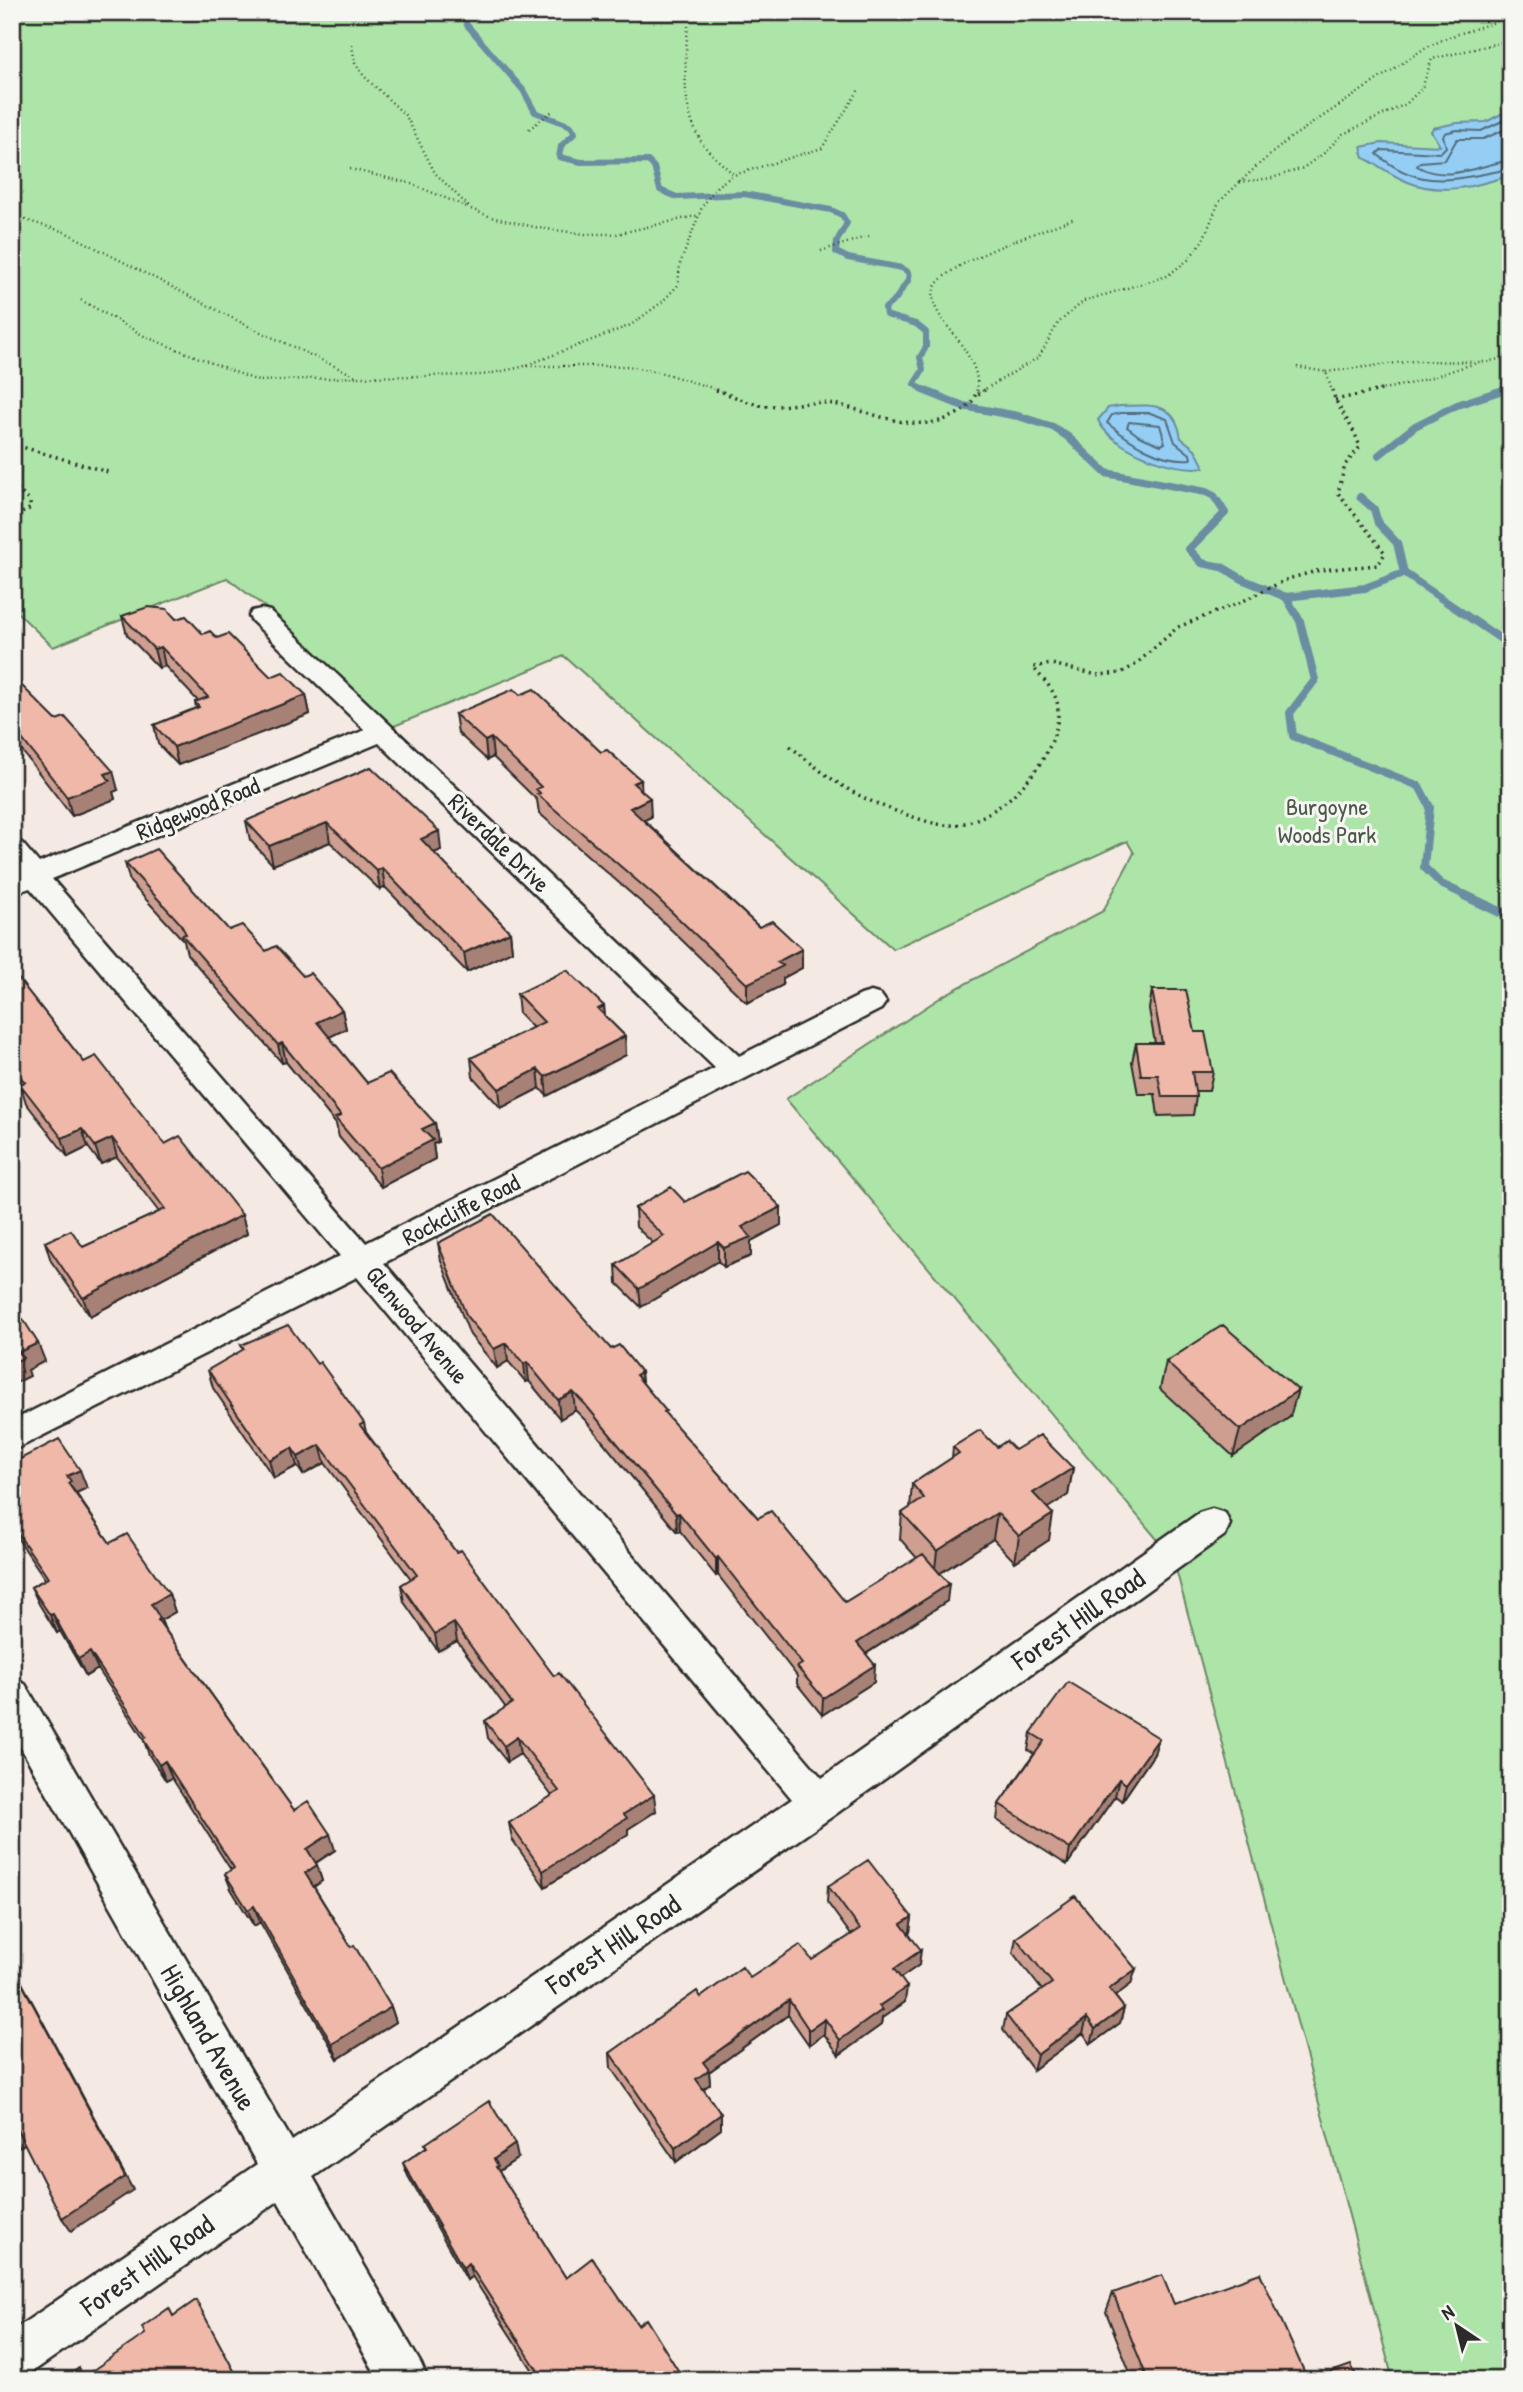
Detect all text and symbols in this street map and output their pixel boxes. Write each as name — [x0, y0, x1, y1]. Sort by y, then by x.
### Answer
street label: Ridgewood Road — [131, 769, 264, 847]
street label: Riverdale Drive — [442, 786, 558, 899]
park label: Burgoyne Woods Park — [1278, 790, 1376, 850]
street label: Rockcliffe Road — [396, 1166, 525, 1252]
street label: Glenwood Avenue — [359, 1259, 477, 1390]
street label: Forest Hill Road — [1003, 1559, 1152, 1679]
street label: Forest Hill Road — [538, 1885, 688, 2003]
street label: Highland Avenue — [152, 1957, 266, 2117]
street label: Forest Hill Road — [72, 2205, 221, 2325]
north arrow — [1422, 2290, 1492, 2360]
text: N — [1436, 2299, 1459, 2326]

